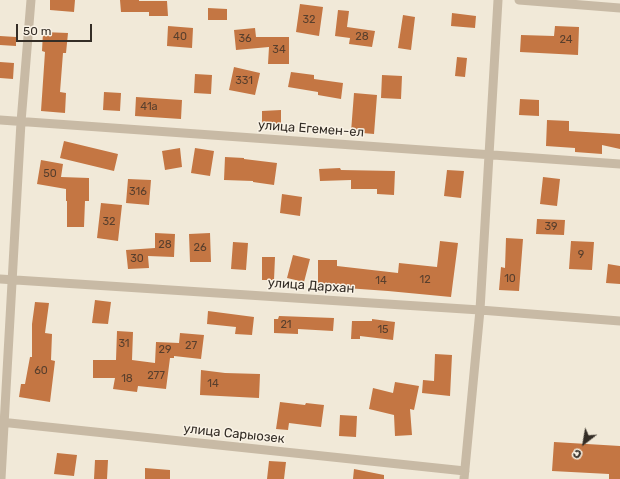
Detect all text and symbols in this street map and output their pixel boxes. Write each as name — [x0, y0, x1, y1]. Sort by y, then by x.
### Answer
house number: 32 — [302, 13, 316, 27]
scale bar — [18, 16, 94, 42]
text: 50 m — [23, 24, 51, 38]
house number: 40 — [173, 30, 187, 44]
house number: 28 — [355, 30, 369, 44]
house number: 36 — [238, 32, 252, 46]
house number: 24 — [559, 33, 573, 47]
house number: 34 — [272, 43, 286, 57]
house number: 331 — [235, 74, 253, 88]
house number: 41а — [140, 100, 158, 114]
street label: улица Егемен-ел — [257, 118, 365, 140]
house number: 50 — [43, 167, 57, 181]
house number: 316 — [129, 185, 147, 199]
house number: 32 — [102, 215, 116, 229]
house number: 39 — [544, 220, 558, 234]
house number: 28 — [158, 238, 172, 252]
house number: 26 — [193, 241, 207, 255]
house number: 9 — [578, 248, 584, 262]
house number: 30 — [130, 252, 144, 266]
house number: 10 — [504, 272, 516, 286]
house number: 12 — [419, 273, 431, 287]
house number: 14 — [375, 274, 387, 288]
street label: улица Дархан — [267, 275, 355, 297]
house number: 21 — [280, 318, 292, 332]
house number: 15 — [377, 323, 389, 337]
house number: 31 — [118, 337, 130, 351]
house number: 27 — [185, 339, 197, 353]
house number: 29 — [159, 343, 171, 357]
house number: 60 — [34, 364, 48, 378]
house number: 277 — [147, 369, 165, 383]
house number: 18 — [121, 372, 133, 386]
house number: 14 — [207, 377, 219, 391]
street label: улица Сарыозек — [183, 421, 285, 447]
north arrow — [564, 423, 604, 463]
text: С — [571, 446, 584, 461]

